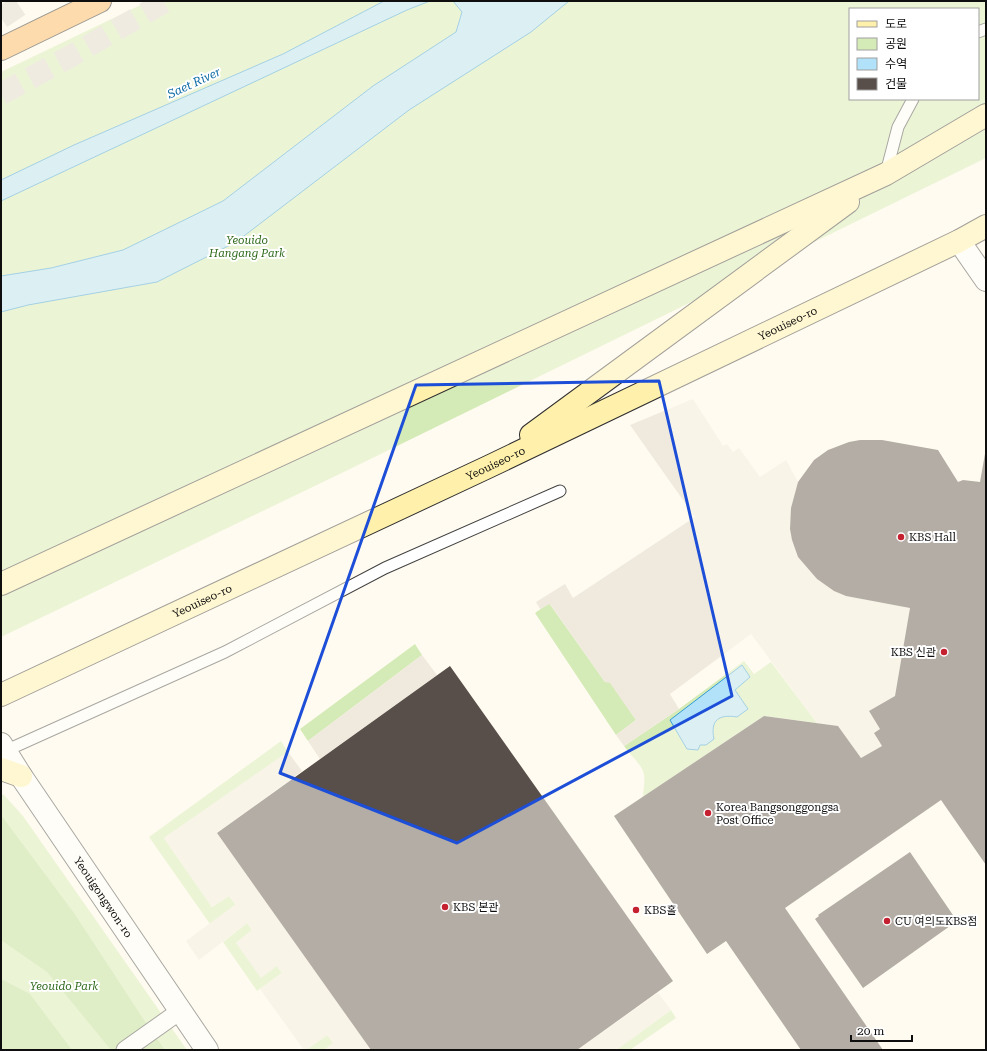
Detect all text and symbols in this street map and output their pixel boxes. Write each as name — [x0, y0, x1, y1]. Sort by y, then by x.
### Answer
legend — [849, 8, 979, 100]
text: 도로 — [885, 17, 907, 31]
text: 공원 — [885, 37, 907, 51]
text: 수역 — [885, 57, 907, 71]
water label: Saet River — [164, 65, 223, 102]
text: 건물 — [885, 77, 907, 91]
park label: Yeouido Hangang Park — [208, 234, 285, 260]
street label: Yeouiseo-ro — [756, 304, 820, 343]
street label: Yeouiseo-ro — [464, 444, 528, 483]
place label: KBS Hall — [909, 531, 956, 544]
marker: KBS Hall — [896, 532, 906, 542]
street label: Yeouiseo-ro — [170, 582, 234, 621]
place label: KBS 신관 — [891, 646, 936, 659]
marker: KBS 신관 — [939, 647, 949, 657]
place label: Korea Bangsonggongsa Post Office — [716, 801, 839, 827]
marker: Korea Bangsonggongsa Post Office — [703, 808, 713, 818]
street label: Yeouigongwon-ro — [71, 854, 135, 940]
place label: KBS 본관 — [453, 901, 498, 914]
marker: KBS 본관 — [440, 902, 450, 912]
place label: KBS홀 — [644, 904, 676, 917]
marker: KBS홀 — [631, 905, 641, 915]
place label: CU 여의도KBS점 — [895, 915, 977, 928]
marker: CU 여의도KBS점 — [882, 916, 892, 926]
park label: Yeouido Park — [30, 980, 98, 993]
scale bar — [851, 1017, 912, 1043]
text: 20 m — [857, 1024, 884, 1038]

